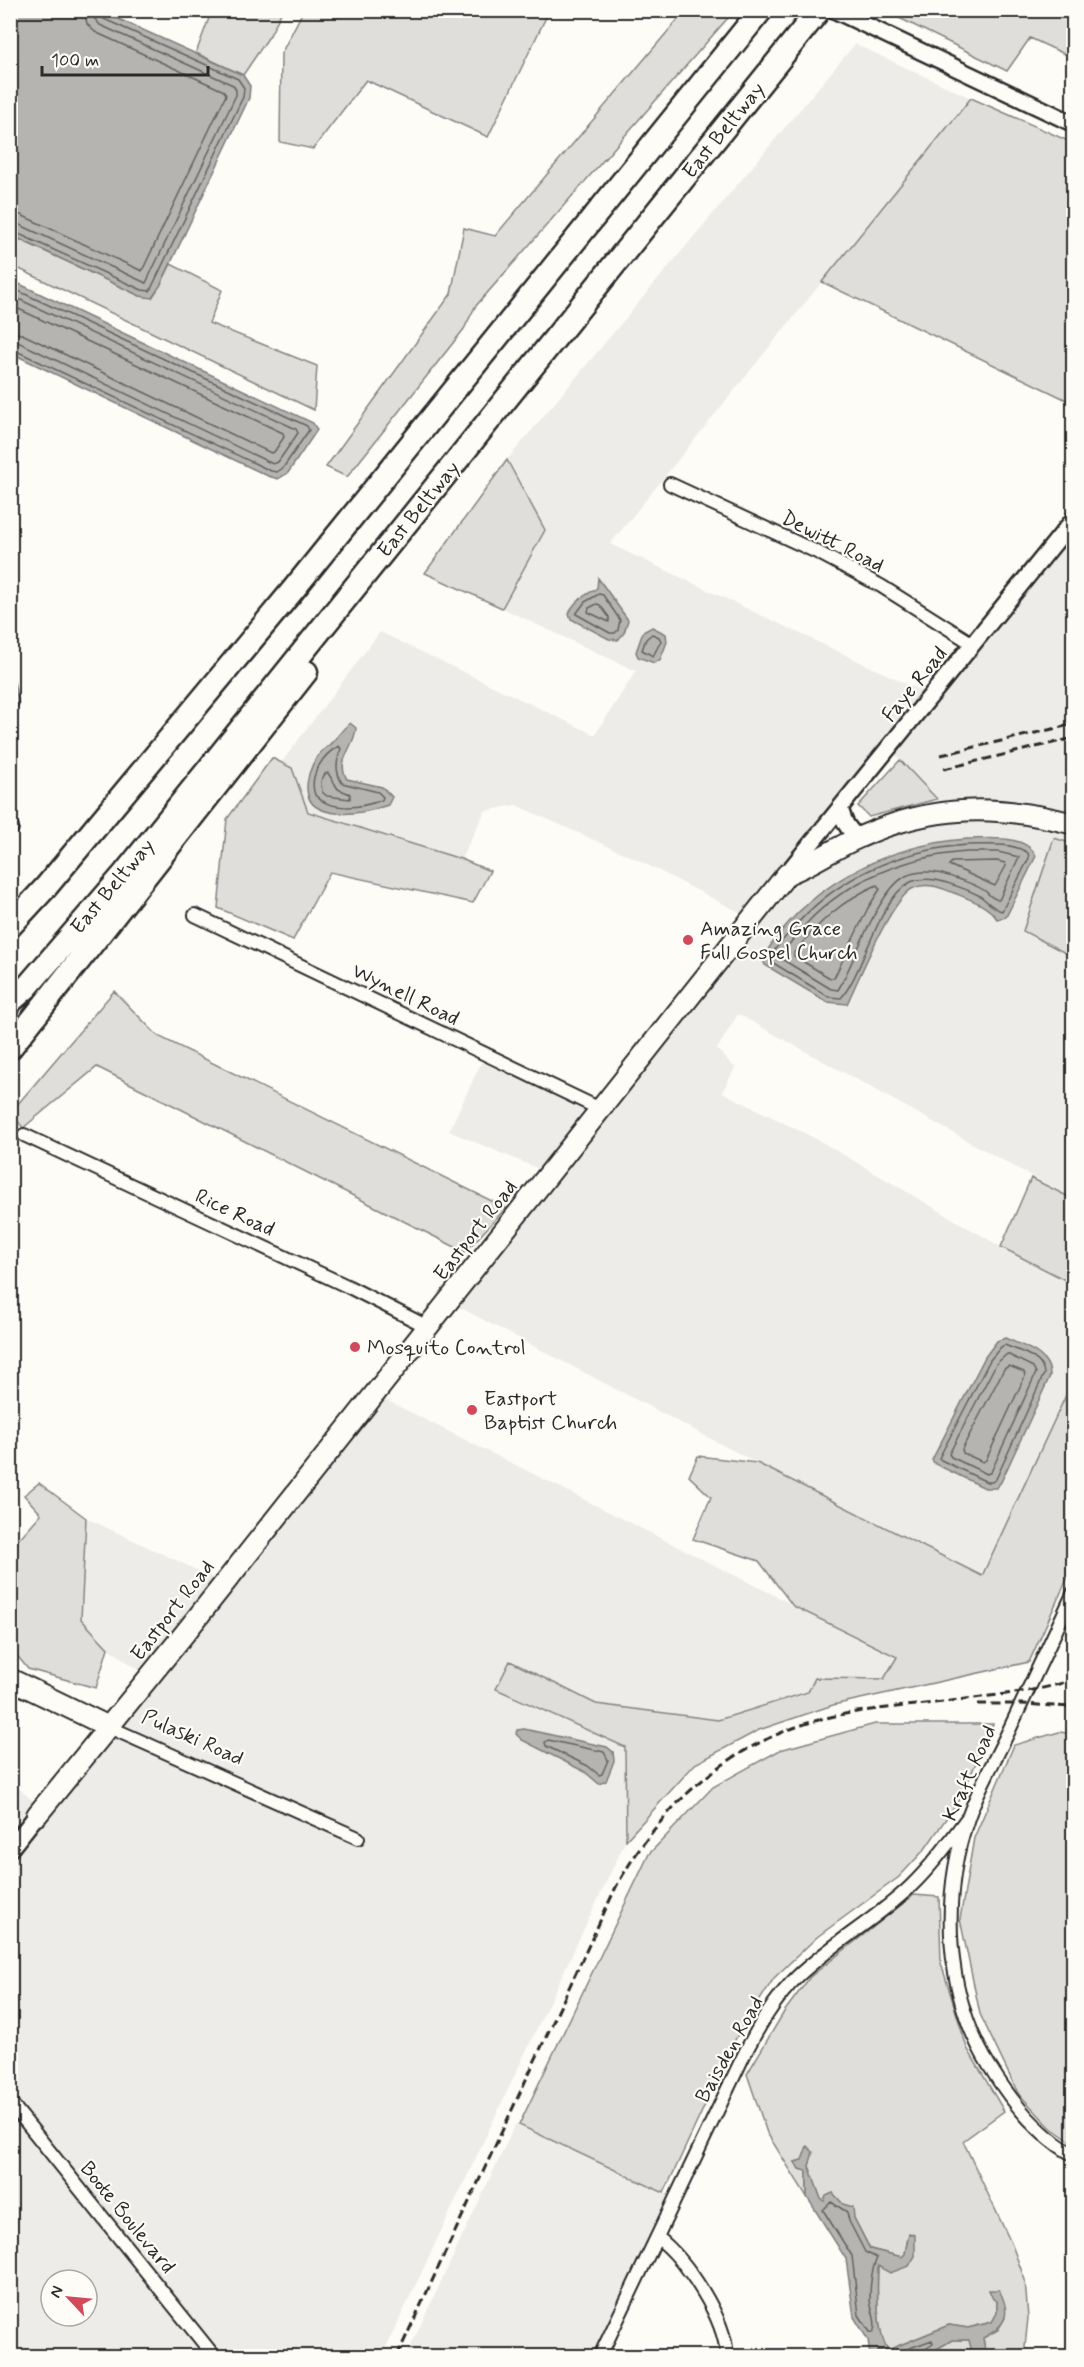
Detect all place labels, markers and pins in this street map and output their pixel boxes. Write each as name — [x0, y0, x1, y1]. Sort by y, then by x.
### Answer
place label: Amazing Grace Full Gospel Church — [700, 915, 858, 967]
marker: Amazing Grace Full Gospel Church — [681, 933, 695, 947]
place label: Mosquito Control — [367, 1334, 526, 1362]
marker: Mosquito Control — [348, 1340, 362, 1354]
place label: Eastport Baptist Church — [484, 1385, 617, 1437]
marker: Eastport Baptist Church — [465, 1403, 479, 1417]

